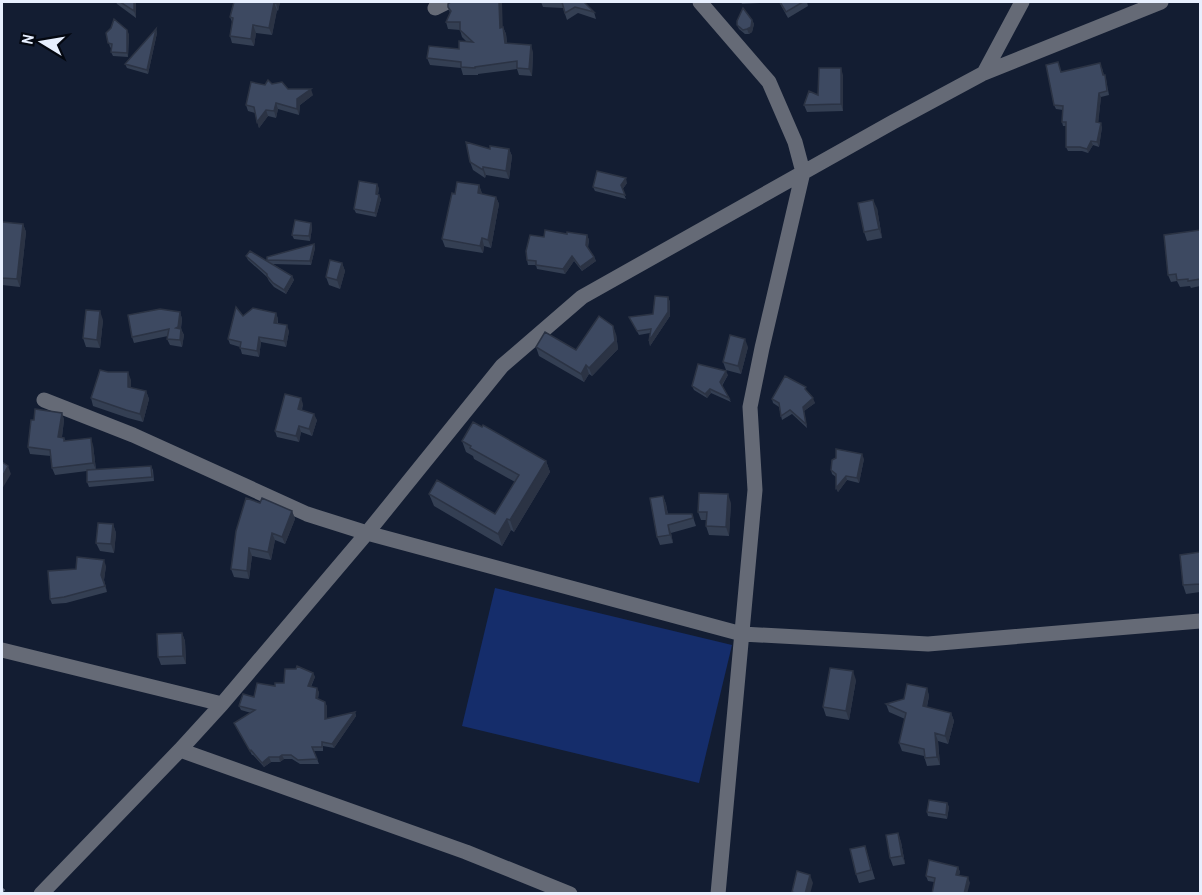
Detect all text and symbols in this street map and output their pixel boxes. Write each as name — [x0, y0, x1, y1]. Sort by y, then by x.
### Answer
north arrow — [12, 12, 72, 72]
text: N — [16, 32, 39, 46]

